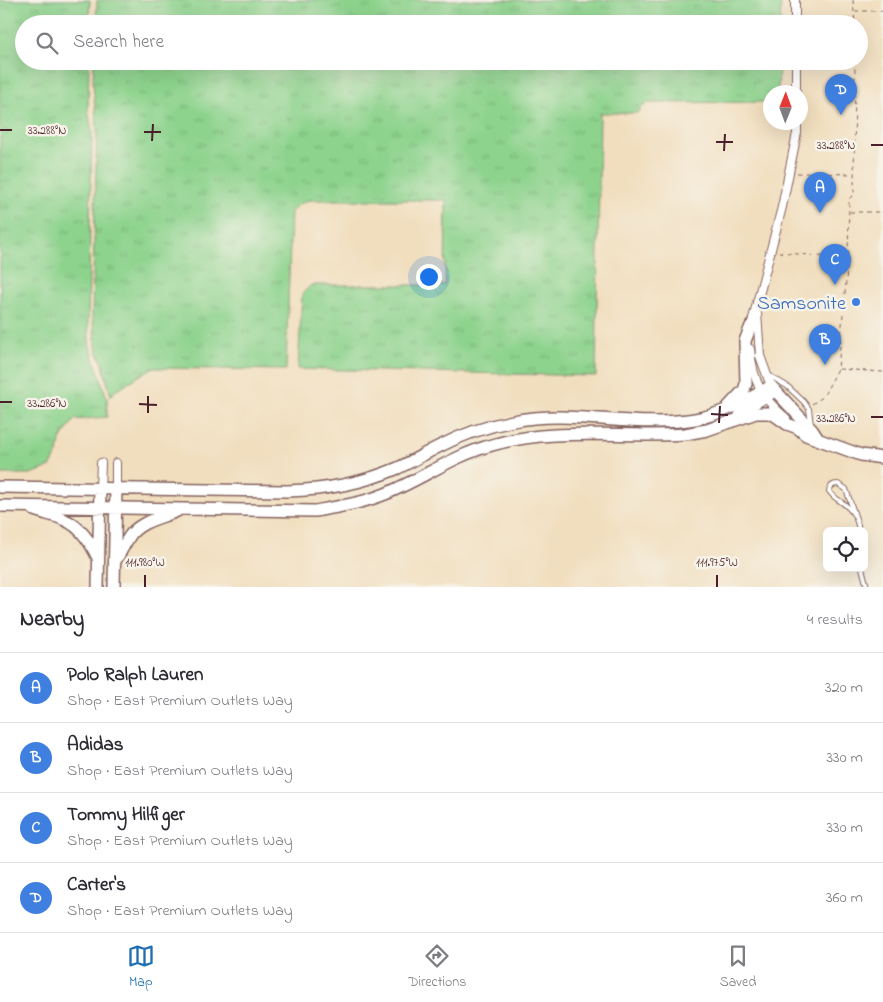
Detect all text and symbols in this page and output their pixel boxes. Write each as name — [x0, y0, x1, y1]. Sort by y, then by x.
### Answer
search box — [15, 15, 868, 70]
icon: search — [33, 29, 61, 57]
text: Search here — [73, 29, 164, 56]
pin: D — [825, 74, 857, 115]
north arrow — [763, 85, 808, 130]
text: 33.288°N — [28, 122, 66, 140]
text: 33.288°N — [817, 137, 855, 155]
pin: A — [804, 172, 836, 213]
pin: C — [819, 244, 851, 285]
your location — [416, 264, 442, 290]
place label: Samsonite — [757, 290, 846, 319]
marker: Samsonite — [850, 296, 862, 308]
pin: B — [809, 324, 841, 365]
text: 33.286°N — [27, 395, 67, 413]
text: 33.286°N — [816, 410, 856, 428]
map controls — [823, 527, 868, 572]
button: locate — [823, 527, 868, 572]
text: 111.980°W — [125, 554, 165, 572]
text: 111.975°W — [696, 554, 738, 572]
text: Nearby — [20, 605, 84, 635]
text: 4 results — [807, 608, 863, 632]
text: Polo Ralph Lauren — [67, 662, 203, 689]
text: A — [31, 676, 41, 700]
text: 320 m — [825, 676, 863, 700]
text: Shop · East Premium Outlets Way — [67, 689, 293, 713]
text: Adidas — [67, 732, 123, 759]
text: B — [31, 746, 41, 770]
text: 330 m — [826, 746, 863, 770]
text: Shop · East Premium Outlets Way — [67, 759, 293, 783]
text: Tommy Hilfiger — [67, 802, 185, 829]
text: C — [32, 816, 40, 840]
text: 330 m — [826, 816, 863, 840]
text: Shop · East Premium Outlets Way — [67, 829, 293, 853]
text: Carter's — [67, 872, 126, 899]
text: D — [30, 886, 42, 910]
text: 360 m — [826, 886, 863, 910]
text: Shop · East Premium Outlets Way — [67, 899, 293, 923]
tab: Map — [127, 942, 155, 993]
tab: Directions — [408, 942, 466, 993]
tab: Saved — [720, 942, 756, 993]

